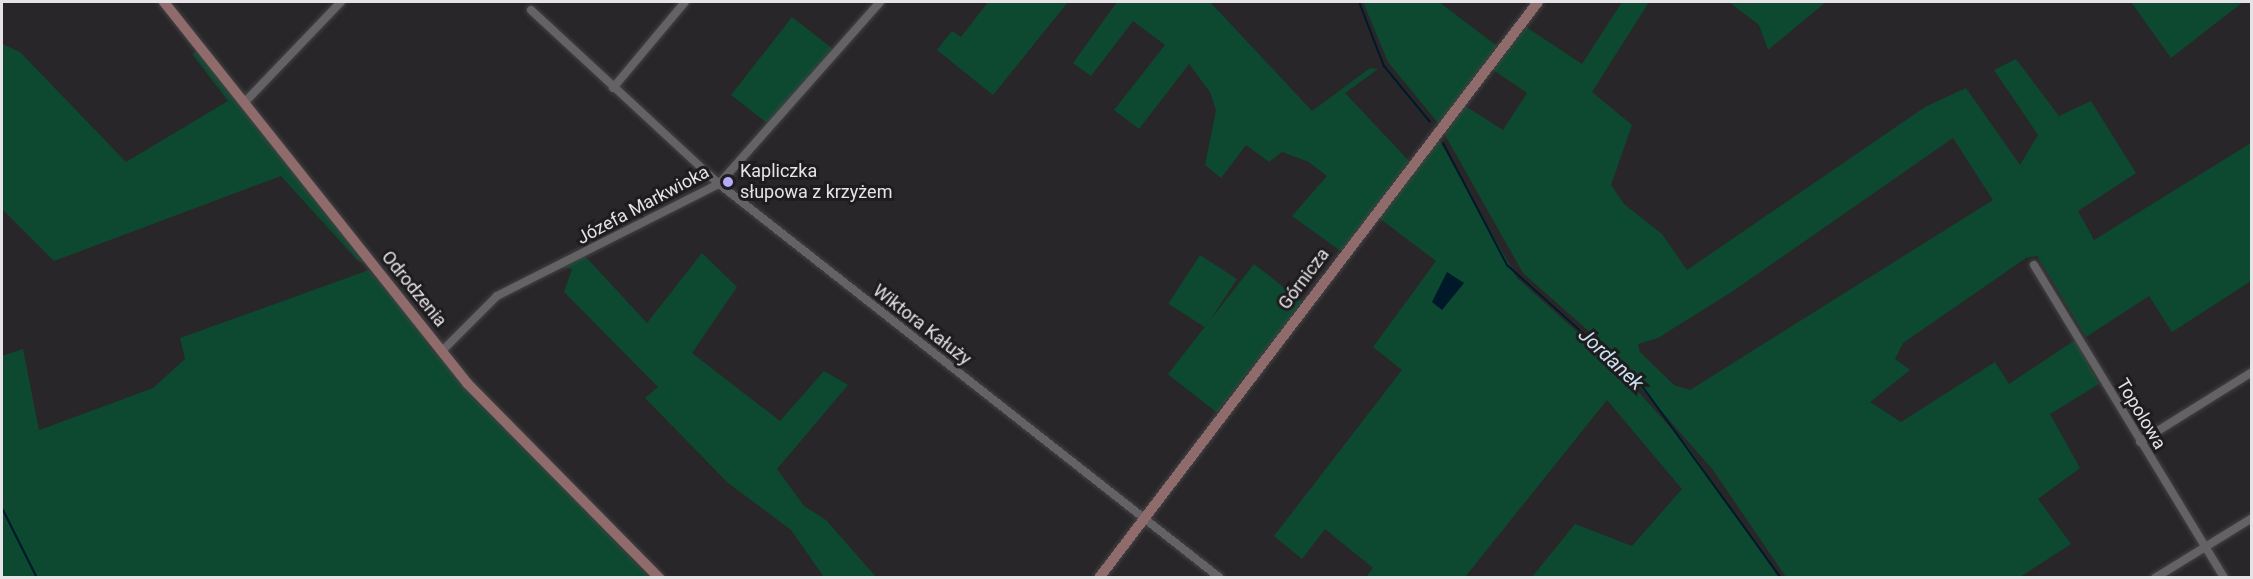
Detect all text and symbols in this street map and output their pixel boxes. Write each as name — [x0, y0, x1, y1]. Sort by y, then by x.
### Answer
street label: Józefa Markwioka — [573, 161, 713, 249]
place label: Kapliczka słupowa z krzyżem — [740, 161, 892, 204]
marker: Kapliczka słupowa z krzyżem — [721, 175, 735, 189]
street label: Górnicza — [1274, 244, 1334, 314]
street label: Odrodzenia — [377, 247, 451, 331]
street label: Wiktora Kałuży — [869, 280, 975, 370]
water label: Jordanek — [1573, 323, 1649, 395]
street label: Topolowa — [2112, 375, 2170, 453]

